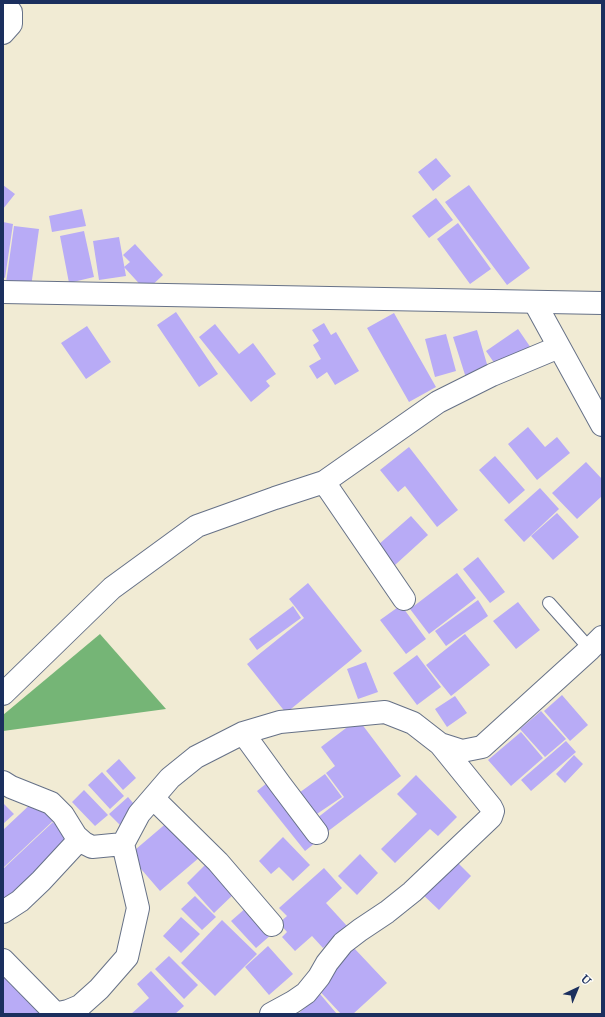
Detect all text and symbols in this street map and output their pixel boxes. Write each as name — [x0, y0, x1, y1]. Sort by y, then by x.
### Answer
north arrow — [557, 969, 597, 1009]
text: U — [578, 972, 593, 988]

